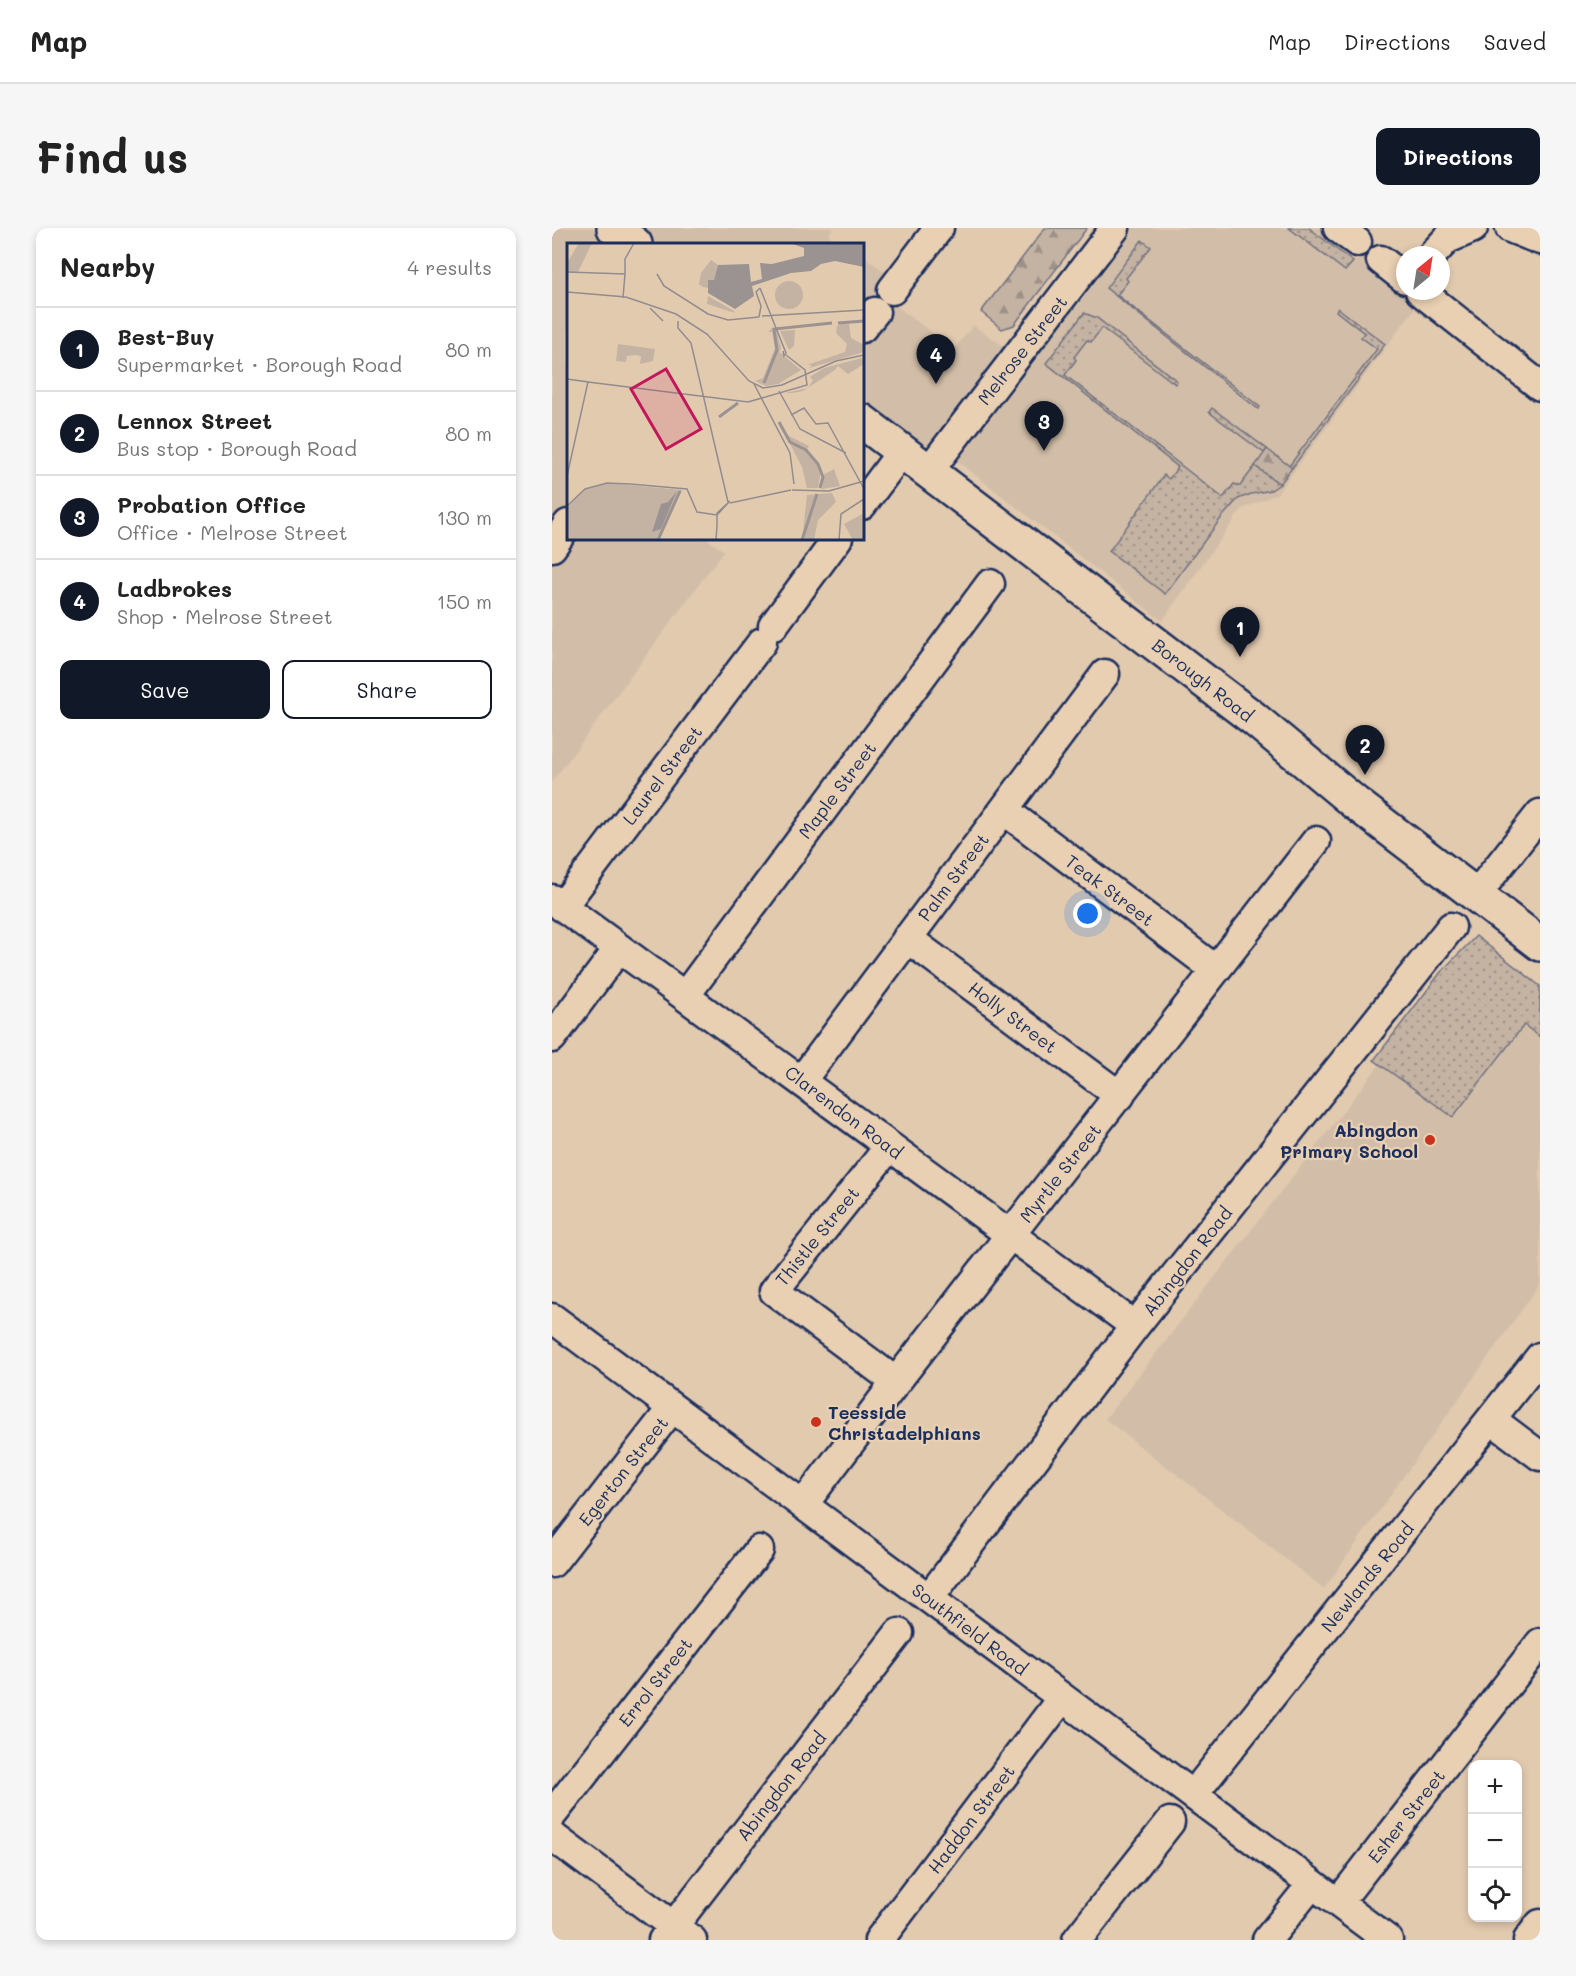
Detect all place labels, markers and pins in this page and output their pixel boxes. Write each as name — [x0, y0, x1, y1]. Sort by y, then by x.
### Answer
pin: 4 — [916, 334, 956, 384]
pin: 3 — [1024, 402, 1064, 451]
pin: 1 — [1220, 608, 1260, 657]
pin: 2 — [1346, 726, 1384, 775]
place label: Abingdon Primary School — [1280, 1118, 1418, 1163]
marker: Abingdon Primary School — [1423, 1133, 1437, 1147]
place label: Teesside Christadelphians — [828, 1400, 981, 1445]
marker: Teesside Christadelphians — [809, 1415, 823, 1429]

